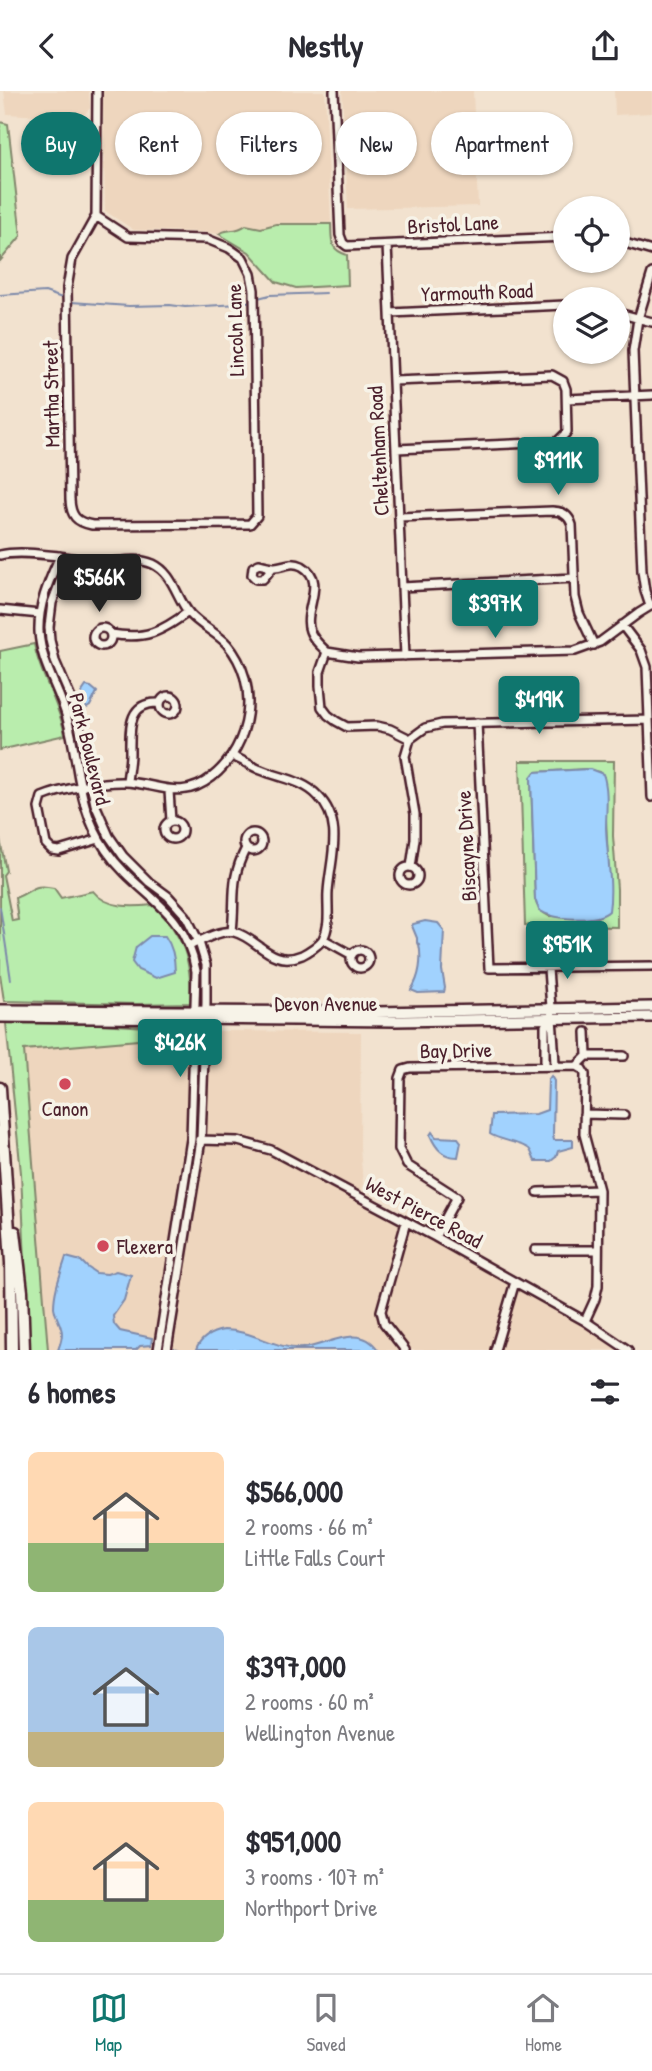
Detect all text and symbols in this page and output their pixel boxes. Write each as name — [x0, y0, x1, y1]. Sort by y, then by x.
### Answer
text: Nestly — [288, 24, 364, 67]
icon: back — [28, 27, 66, 65]
icon: share — [586, 27, 624, 65]
chip: Buy — [21, 112, 101, 175]
chip: Rent — [115, 112, 202, 175]
chip: Filters — [216, 112, 322, 175]
chip: New — [336, 112, 417, 175]
chip: Apartment — [431, 112, 573, 175]
map controls — [553, 196, 630, 364]
button: locate — [553, 196, 630, 273]
street label: Bristol Lane — [407, 207, 499, 241]
street label: Yarmouth Road — [421, 276, 533, 308]
street label: Lincoln Lane — [219, 283, 251, 377]
button: layers — [553, 287, 630, 364]
street label: Martha Street — [36, 340, 66, 448]
street label: Cheltenham Road — [360, 385, 396, 517]
pin: $911K — [509, 437, 607, 497]
text: $911K — [534, 444, 582, 475]
pin: $566K — [50, 554, 148, 614]
text: $566K — [73, 561, 125, 592]
pin: $397K — [446, 581, 544, 640]
text: $397K — [468, 587, 522, 618]
pin: $419K — [490, 677, 588, 736]
text: $419K — [514, 683, 564, 714]
street label: Park Boulevard — [62, 690, 118, 808]
street label: Biscayne Drive — [449, 790, 483, 902]
pin: $951K — [518, 921, 616, 981]
text: $951K — [542, 928, 592, 959]
street label: Devon Avenue — [275, 989, 377, 1018]
pin: $426K — [131, 1019, 229, 1079]
text: $426K — [154, 1026, 206, 1057]
street label: Bay Drive — [420, 1035, 492, 1065]
marker: Canon — [57, 1076, 73, 1092]
place label: Canon — [41, 1094, 89, 1123]
street label: West Pierce Road — [360, 1169, 488, 1255]
place label: Flexera — [116, 1232, 173, 1261]
marker: Flexera — [95, 1238, 111, 1254]
text: 6 homes — [28, 1372, 115, 1412]
icon: filters — [586, 1373, 624, 1411]
text: $566,000 — [245, 1471, 343, 1511]
icon: home — [84, 1480, 168, 1564]
text: 2 rooms · 66 m² — [245, 1511, 373, 1542]
text: Little Falls Court — [245, 1542, 385, 1573]
text: $397,000 — [245, 1646, 346, 1686]
icon: home — [84, 1655, 168, 1739]
text: 2 rooms · 60 m² — [245, 1686, 374, 1717]
text: Wellington Avenue — [245, 1717, 395, 1748]
text: $951,000 — [245, 1821, 341, 1861]
icon: home — [84, 1830, 168, 1914]
text: 3 rooms · 107 m² — [245, 1861, 384, 1892]
text: Northport Drive — [245, 1892, 377, 1923]
tab: Map — [90, 1989, 128, 2057]
tab: Saved — [307, 1989, 345, 2057]
tab: Home — [524, 1989, 562, 2057]

